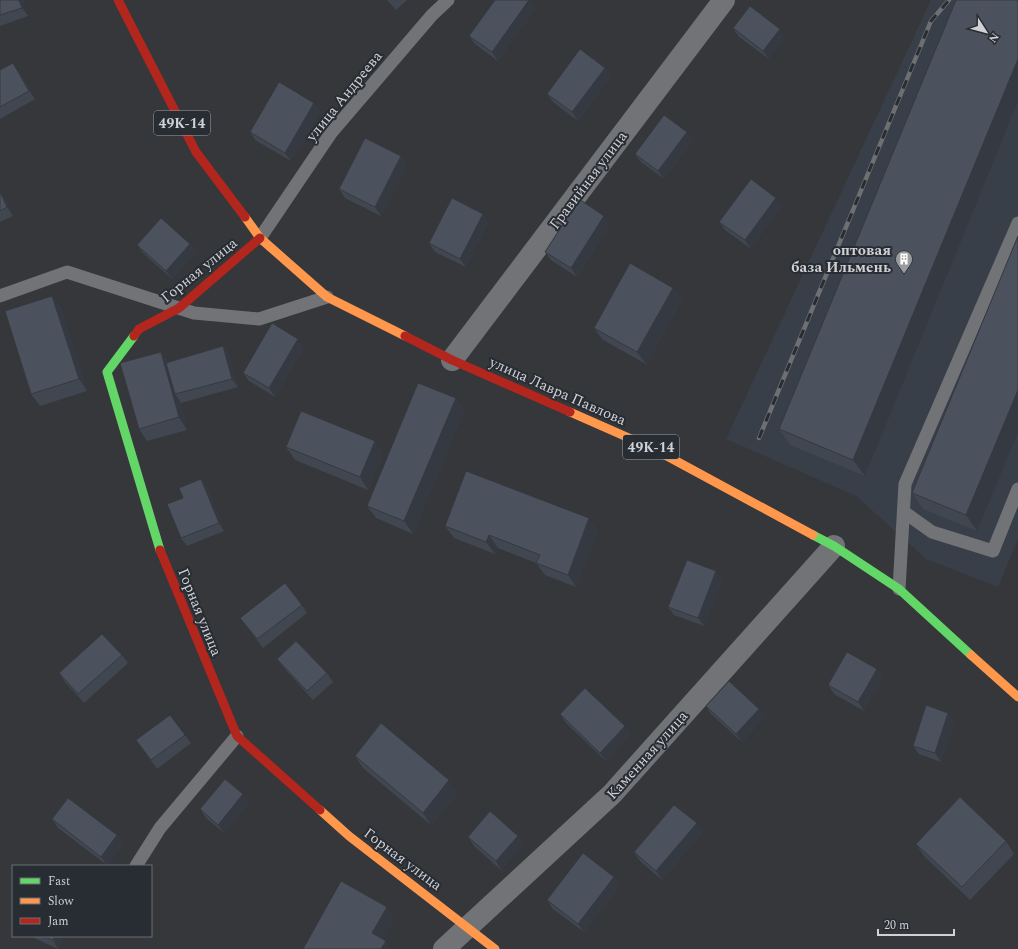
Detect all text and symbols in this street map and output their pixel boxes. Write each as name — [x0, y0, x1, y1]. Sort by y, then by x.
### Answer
north arrow — [966, 12, 1006, 52]
text: N — [984, 29, 1003, 46]
street label: улица Андреева — [300, 46, 389, 147]
road number: 49К-14 — [154, 111, 210, 135]
street label: Гравийная улица — [544, 126, 634, 234]
street label: Горная улица — [156, 232, 243, 309]
place label: оптовая база Ильмень — [791, 239, 891, 279]
building icon: оптовая база Ильмень — [894, 249, 914, 274]
street label: улица Лавра Павлова — [485, 351, 630, 432]
road number: 49К-14 — [623, 435, 679, 459]
street label: Горная улица — [171, 565, 228, 660]
street label: Каменная улица — [601, 705, 694, 805]
street label: Горная улица — [359, 822, 447, 897]
legend — [12, 865, 152, 937]
text: Fast — [48, 872, 70, 891]
text: Slow — [48, 892, 74, 911]
scale bar — [878, 911, 954, 937]
text: Jam — [48, 912, 69, 931]
text: 20 m — [884, 916, 909, 935]

